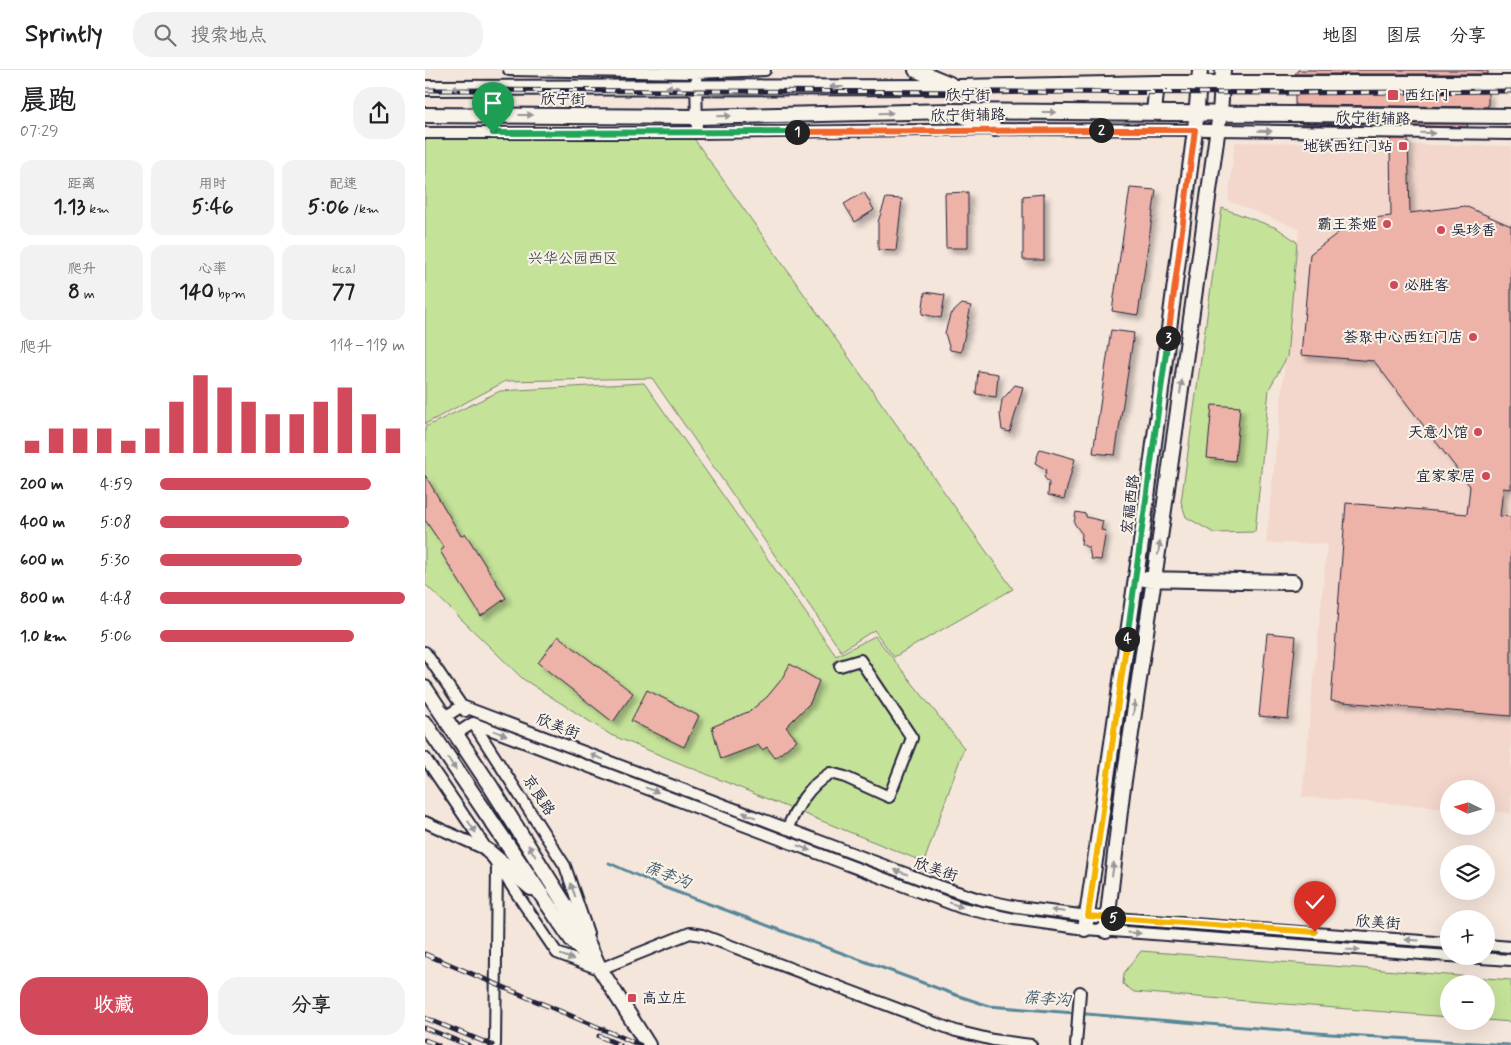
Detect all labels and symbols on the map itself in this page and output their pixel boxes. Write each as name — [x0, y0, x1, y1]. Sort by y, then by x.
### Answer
pin — [472, 82, 514, 133]
one-way arrow — [665, 83, 681, 91]
one-way arrow — [827, 83, 843, 91]
one-way arrow — [450, 84, 466, 92]
street label: 欣宁街 — [945, 86, 991, 106]
place label: 西红门 — [1404, 86, 1449, 106]
marker: 西红门 — [1386, 88, 1400, 102]
street label: 欣宁街 — [540, 90, 586, 110]
street label: 欣宁街辅路 — [930, 105, 1006, 127]
one-way arrow — [878, 108, 894, 116]
one-way arrow — [1041, 108, 1057, 116]
street label: 欣宁街辅路 — [1335, 108, 1411, 130]
one-way arrow — [518, 111, 534, 119]
one-way arrow — [716, 112, 732, 120]
pin: 2 — [1089, 118, 1113, 142]
pin: 1 — [785, 120, 809, 144]
one-way arrow — [1257, 127, 1273, 135]
one-way arrow — [1420, 129, 1436, 137]
place label: 地铁西红门站 — [1303, 137, 1393, 157]
marker: 地铁西红门站 — [1397, 140, 1409, 152]
place label: 霸王茶姬 — [1317, 215, 1377, 235]
marker: 霸王茶姬 — [1381, 218, 1393, 230]
place label: 吴珍香 — [1451, 221, 1496, 241]
marker: 吴珍香 — [1435, 224, 1447, 236]
park label: 兴华公园西区 — [528, 249, 618, 269]
place label: 必胜客 — [1404, 276, 1449, 296]
marker: 必胜客 — [1388, 279, 1400, 291]
pin: 3 — [1155, 326, 1181, 350]
place label: 荟聚中心西红门店 — [1343, 328, 1463, 348]
marker: 荟聚中心西红门店 — [1467, 331, 1479, 343]
one-way arrow — [1177, 378, 1185, 394]
place label: 天意小馆 — [1408, 423, 1468, 443]
marker: 天意小馆 — [1472, 426, 1484, 438]
place label: 宜家家居 — [1416, 467, 1476, 487]
marker: 宜家家居 — [1480, 470, 1492, 482]
street label: 宏福西路 — [1117, 473, 1145, 535]
one-way arrow — [1155, 539, 1163, 555]
pin: 4 — [1115, 626, 1139, 652]
one-way arrow — [1131, 700, 1139, 716]
street label: 欣美街 — [533, 710, 582, 744]
one-way arrow — [493, 729, 508, 737]
one-way arrow — [589, 753, 604, 761]
one-way arrow — [447, 757, 457, 771]
street label: 京良路 — [518, 771, 559, 820]
north arrow — [1440, 780, 1495, 835]
one-way arrow — [645, 786, 660, 794]
one-way arrow — [741, 811, 756, 819]
one-way arrow — [467, 820, 477, 834]
one-way arrow — [797, 844, 811, 852]
one-way arrow — [527, 845, 537, 858]
street label: 欣美街 — [911, 853, 960, 887]
water label: 葆李沟 — [641, 857, 695, 895]
one-way arrow — [1109, 861, 1117, 877]
one-way arrow — [893, 868, 908, 876]
pin — [1294, 881, 1336, 932]
one-way arrow — [569, 882, 577, 897]
one-way arrow — [949, 901, 964, 909]
pin: 5 — [1101, 906, 1125, 930]
one-way arrow — [1050, 907, 1066, 915]
street label: 欣美街 — [1355, 911, 1401, 935]
one-way arrow — [1126, 929, 1142, 937]
one-way arrow — [1403, 935, 1419, 943]
one-way arrow — [1345, 946, 1361, 954]
one-way arrow — [559, 954, 574, 961]
water label: 葆李沟 — [1022, 987, 1074, 1012]
place label: 高立庄 — [642, 989, 687, 1009]
marker: 高立庄 — [626, 992, 638, 1004]

